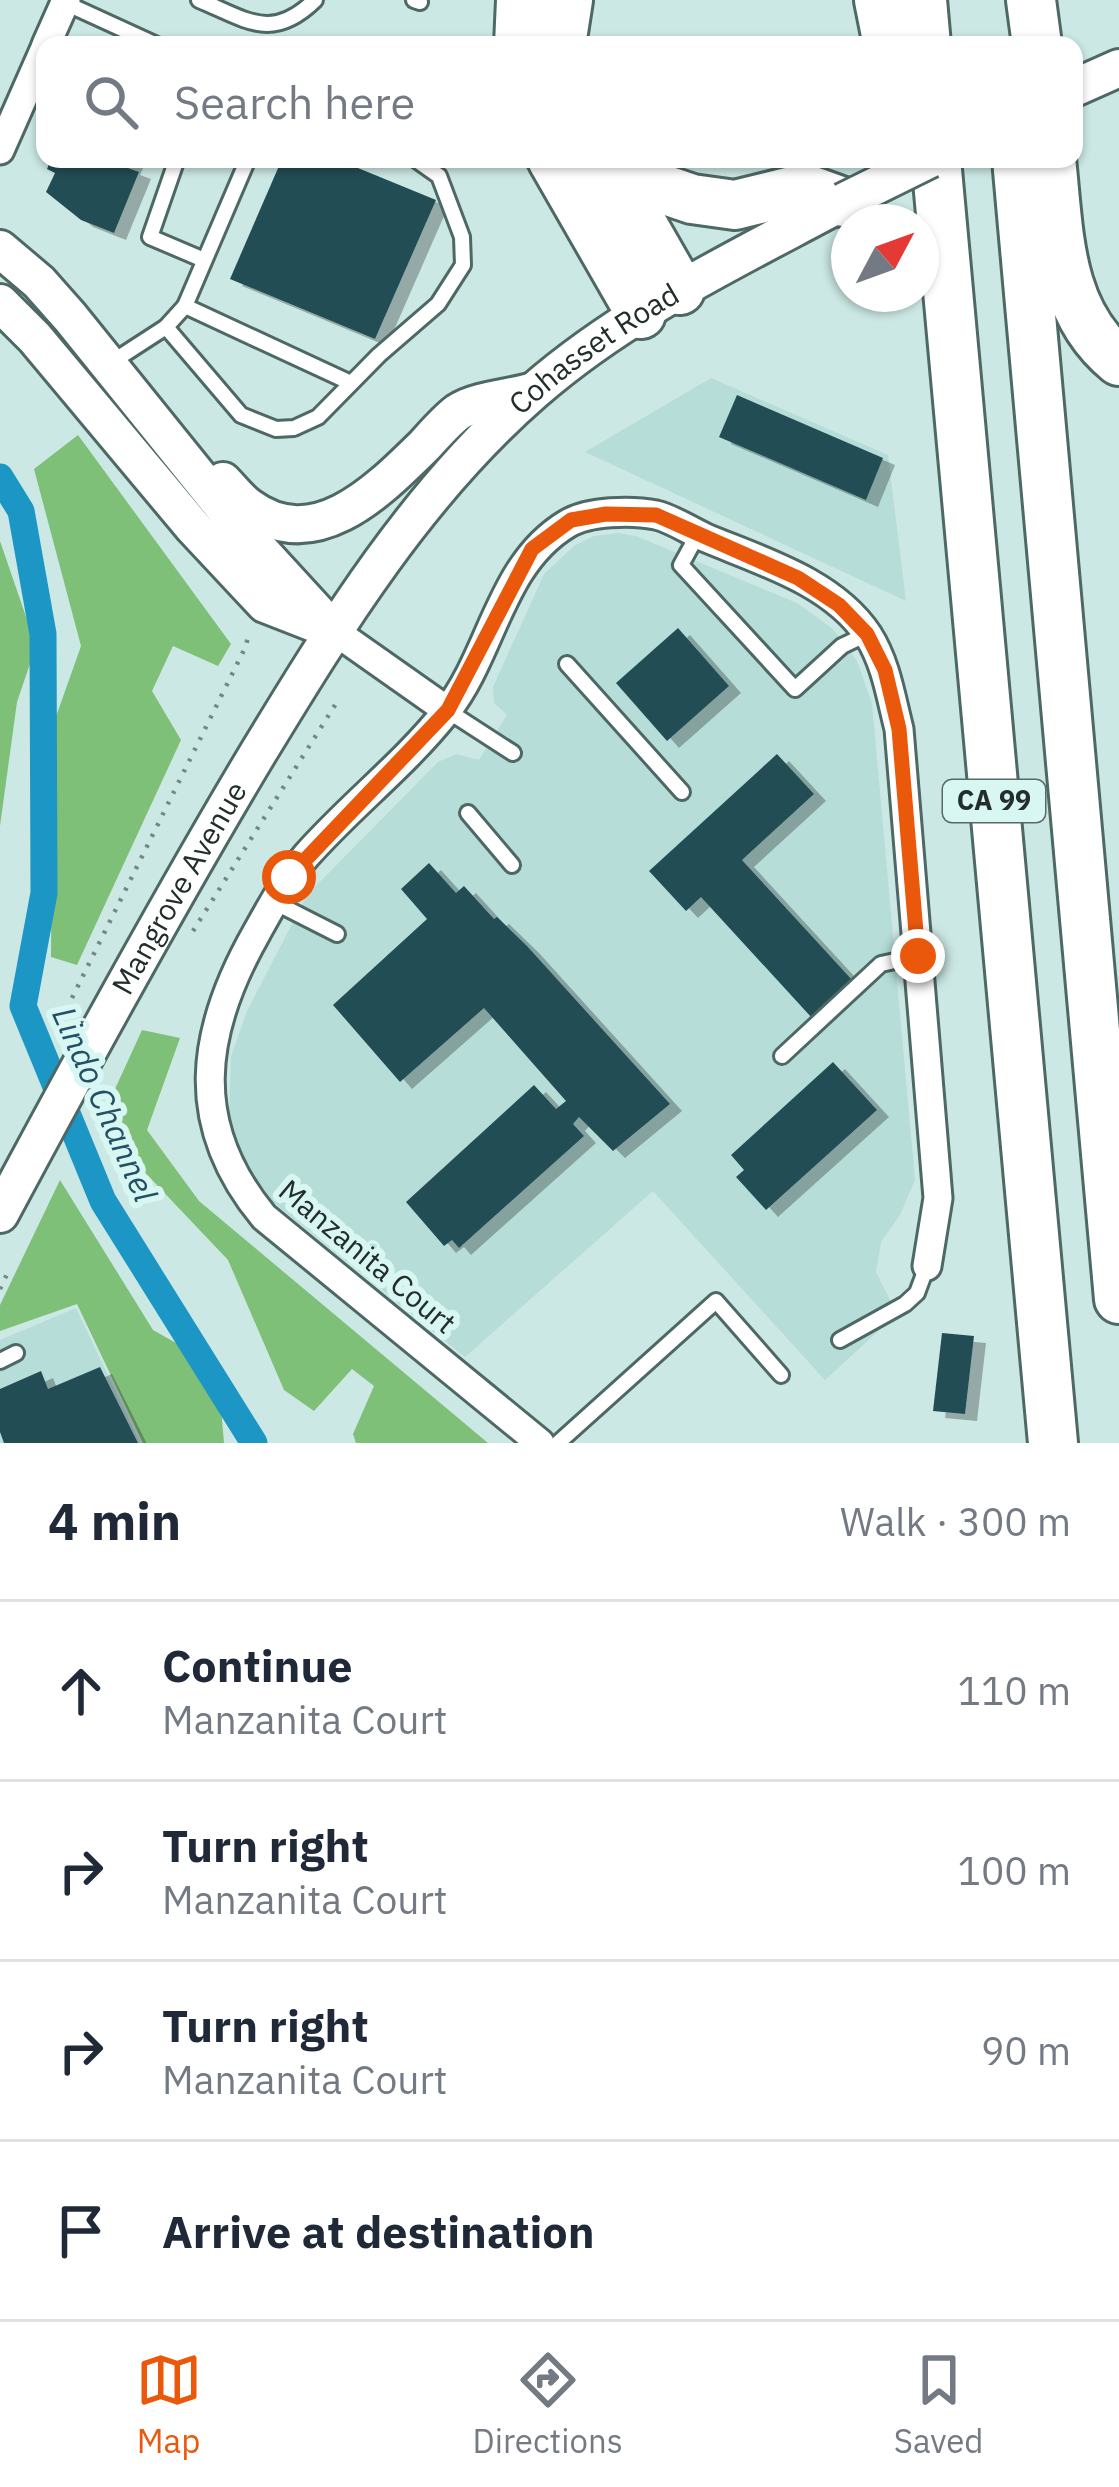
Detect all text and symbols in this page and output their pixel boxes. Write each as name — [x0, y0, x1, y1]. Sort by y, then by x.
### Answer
search box — [36, 36, 1083, 168]
icon: search — [78, 69, 144, 135]
text: Search here — [174, 73, 415, 131]
north arrow — [831, 204, 939, 312]
street label: Cohasset Road — [500, 274, 686, 422]
street label: Mangrove Avenue — [102, 774, 255, 1001]
road number: CA 99 — [943, 780, 1045, 822]
route start — [262, 850, 316, 904]
route end — [891, 929, 945, 983]
water label: Lindo Channel — [43, 999, 168, 1208]
street label: Manzanita Court — [271, 1170, 465, 1341]
text: 4 min — [48, 1488, 181, 1554]
text: Walk · 300 m — [840, 1496, 1071, 1547]
text: Continue — [162, 1636, 353, 1694]
icon: ahead — [48, 1658, 114, 1724]
text: 110 m — [958, 1665, 1071, 1716]
text: Manzanita Court — [162, 1694, 448, 1745]
text: Turn right — [162, 1816, 369, 1874]
icon: right — [48, 1838, 114, 1904]
text: 100 m — [958, 1845, 1071, 1896]
text: Manzanita Court — [162, 1874, 448, 1925]
text: Turn right — [162, 1996, 369, 2054]
icon: right — [48, 2018, 114, 2084]
text: 90 m — [981, 2025, 1071, 2076]
text: Manzanita Court — [162, 2054, 448, 2105]
icon: arrive — [48, 2198, 114, 2264]
text: Arrive at destination — [162, 2202, 595, 2260]
tab: Map — [136, 2347, 202, 2462]
tab: Directions — [473, 2347, 623, 2462]
tab: Saved — [894, 2347, 983, 2462]

